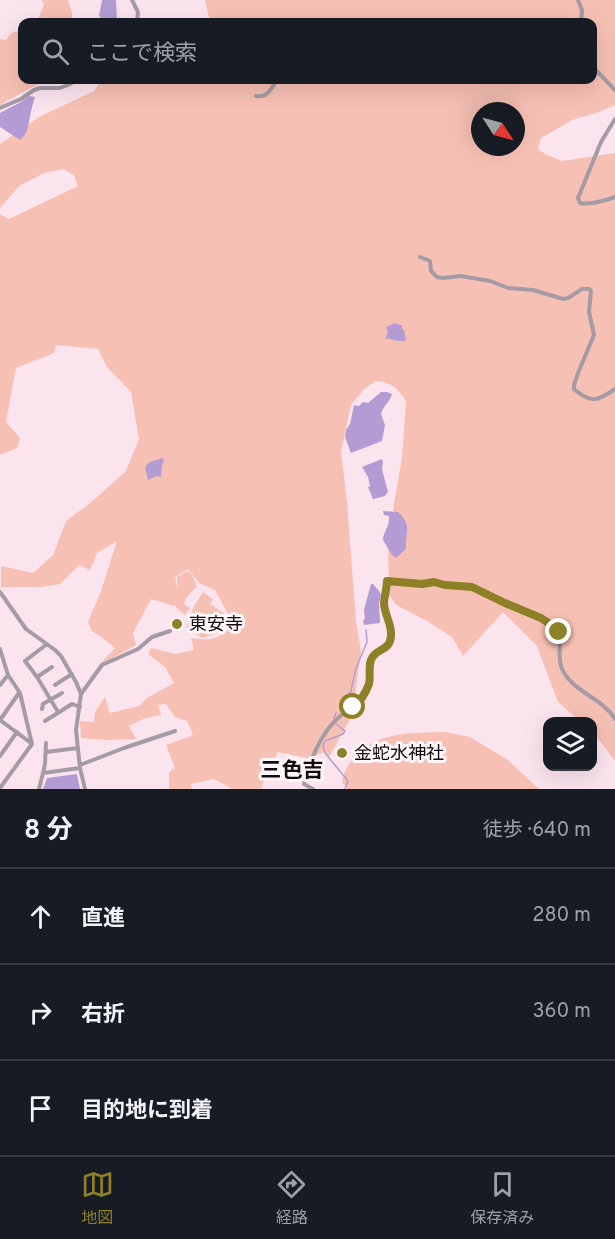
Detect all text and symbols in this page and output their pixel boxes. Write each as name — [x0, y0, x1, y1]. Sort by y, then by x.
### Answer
search box — [18, 18, 597, 84]
icon: search — [39, 35, 72, 68]
text: ここで検索 — [87, 41, 197, 68]
north arrow — [471, 102, 525, 156]
place label: 東安寺 — [189, 614, 243, 637]
marker: 東安寺 — [170, 617, 184, 631]
route end — [545, 618, 571, 644]
route start — [339, 693, 365, 719]
map controls — [543, 717, 597, 771]
button: layers — [543, 717, 597, 771]
place label: 金蛇水神社 — [354, 743, 444, 766]
marker: 金蛇水神社 — [335, 746, 349, 760]
district label: 三色吉 — [261, 758, 324, 785]
text: 8 分 — [24, 815, 73, 848]
text: 徒歩 · 640 m — [483, 818, 591, 844]
icon: ahead — [24, 900, 57, 933]
text: 280 m — [532, 903, 591, 929]
text: 直進 — [81, 906, 125, 933]
icon: right — [24, 996, 57, 1029]
text: 360 m — [533, 999, 591, 1025]
text: 右折 — [81, 1002, 125, 1029]
icon: arrive — [24, 1092, 57, 1125]
text: 目的地に到着 — [81, 1098, 213, 1125]
tab: 地図 — [81, 1168, 114, 1229]
tab: 経路 — [275, 1168, 308, 1229]
tab: 保存済み — [470, 1168, 534, 1229]

